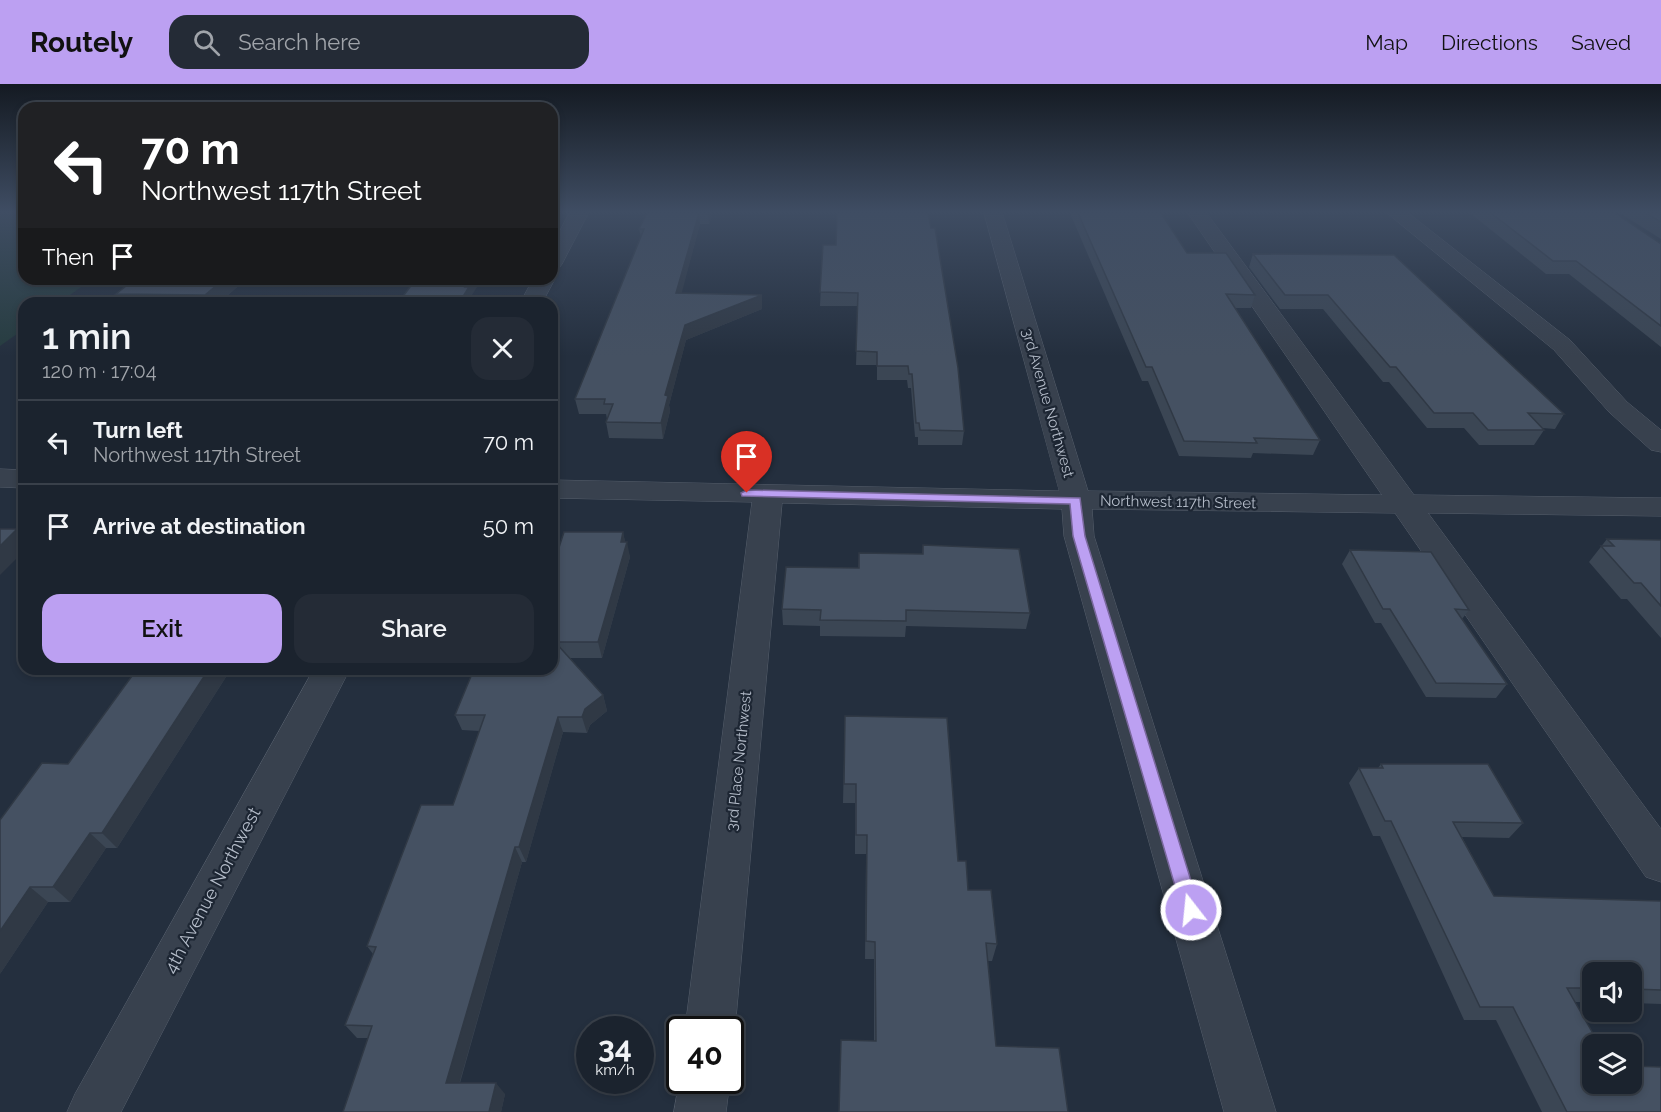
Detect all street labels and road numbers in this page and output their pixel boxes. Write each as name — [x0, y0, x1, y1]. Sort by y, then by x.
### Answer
street label: 3rd Avenue Northwest — [1018, 326, 1078, 480]
street label: Northwest 117th Street — [1100, 492, 1256, 512]
street label: 3rd Place Northwest — [723, 690, 755, 832]
street label: 4th Avenue Northwest — [159, 803, 265, 977]

